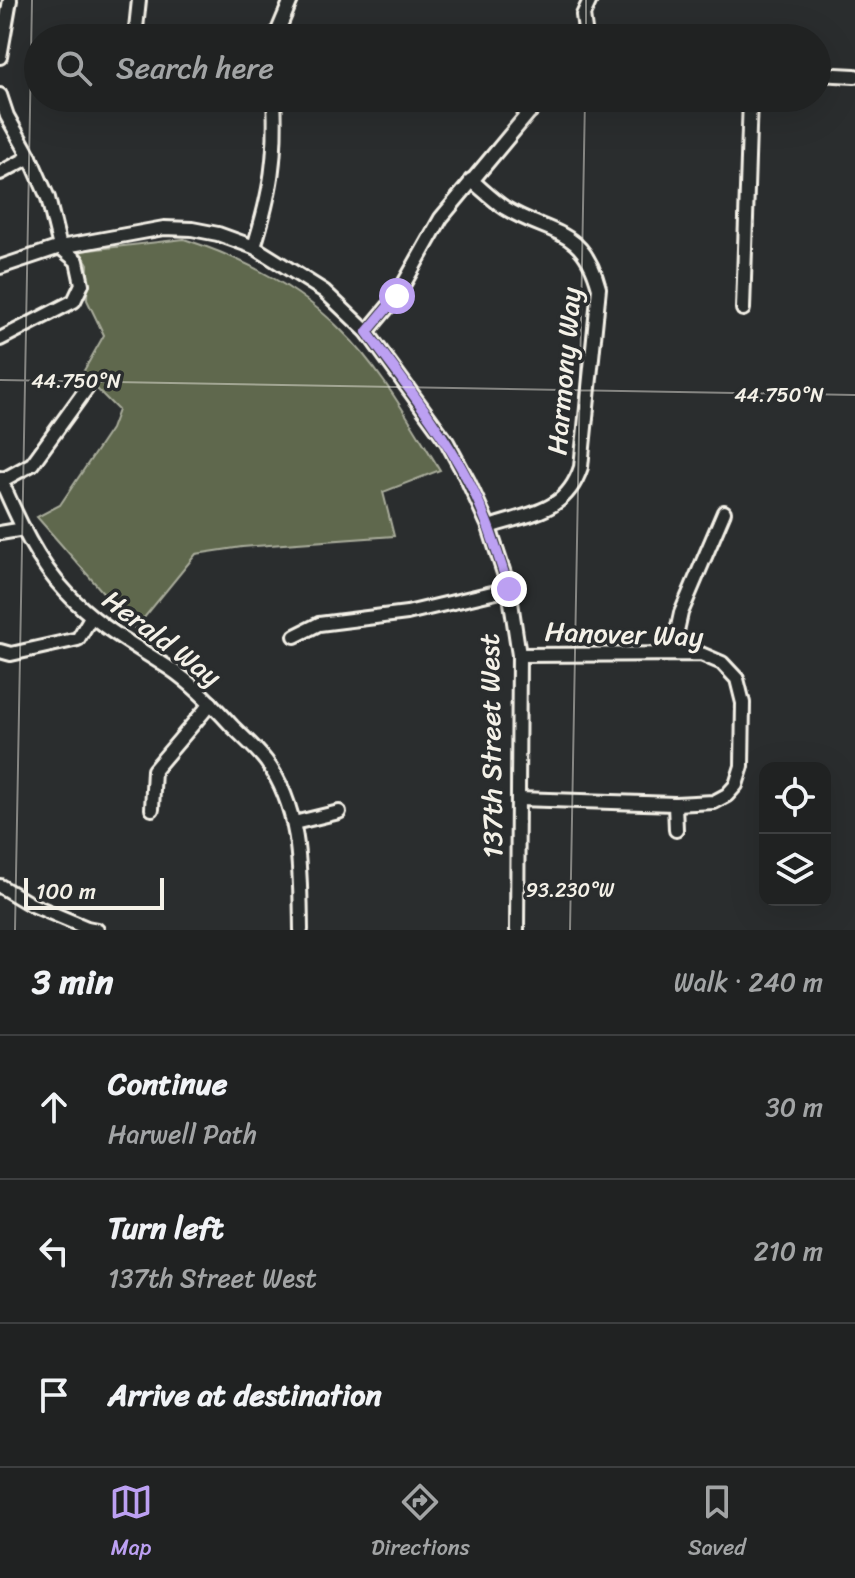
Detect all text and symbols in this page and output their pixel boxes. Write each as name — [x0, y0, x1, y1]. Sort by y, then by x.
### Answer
search box — [24, 24, 831, 112]
text: Search here — [116, 41, 274, 95]
icon: search — [52, 46, 96, 90]
route start — [379, 278, 415, 314]
street label: Harmony Way — [532, 285, 596, 457]
text: 44.750°N — [31, 364, 121, 399]
text: 44.750°N — [734, 378, 824, 413]
route end — [491, 571, 527, 607]
street label: Herald Way — [91, 576, 233, 700]
street label: Hanover Way — [544, 607, 705, 661]
street label: 137th Street West — [465, 633, 517, 859]
map controls — [759, 762, 831, 906]
button: locate — [759, 762, 831, 834]
button: layers — [759, 834, 831, 906]
text: 100 m — [36, 872, 96, 911]
text: 93.230°W — [526, 873, 615, 908]
scale bar — [24, 874, 164, 910]
text: 3 min — [32, 952, 113, 1012]
text: Walk · 240 m — [674, 959, 823, 1005]
text: Continue — [108, 1057, 227, 1111]
text: 30 m — [766, 1084, 823, 1130]
icon: ahead — [32, 1085, 76, 1129]
text: Harwell Path — [108, 1111, 257, 1157]
text: Turn left — [108, 1201, 224, 1255]
text: 210 m — [754, 1228, 823, 1274]
icon: left — [32, 1229, 76, 1273]
text: 137th Street West — [108, 1255, 317, 1301]
text: Arrive at destination — [108, 1368, 382, 1422]
icon: arrive — [32, 1373, 76, 1417]
tab: Map — [109, 1480, 153, 1567]
tab: Directions — [371, 1480, 470, 1567]
tab: Saved — [688, 1480, 746, 1567]

